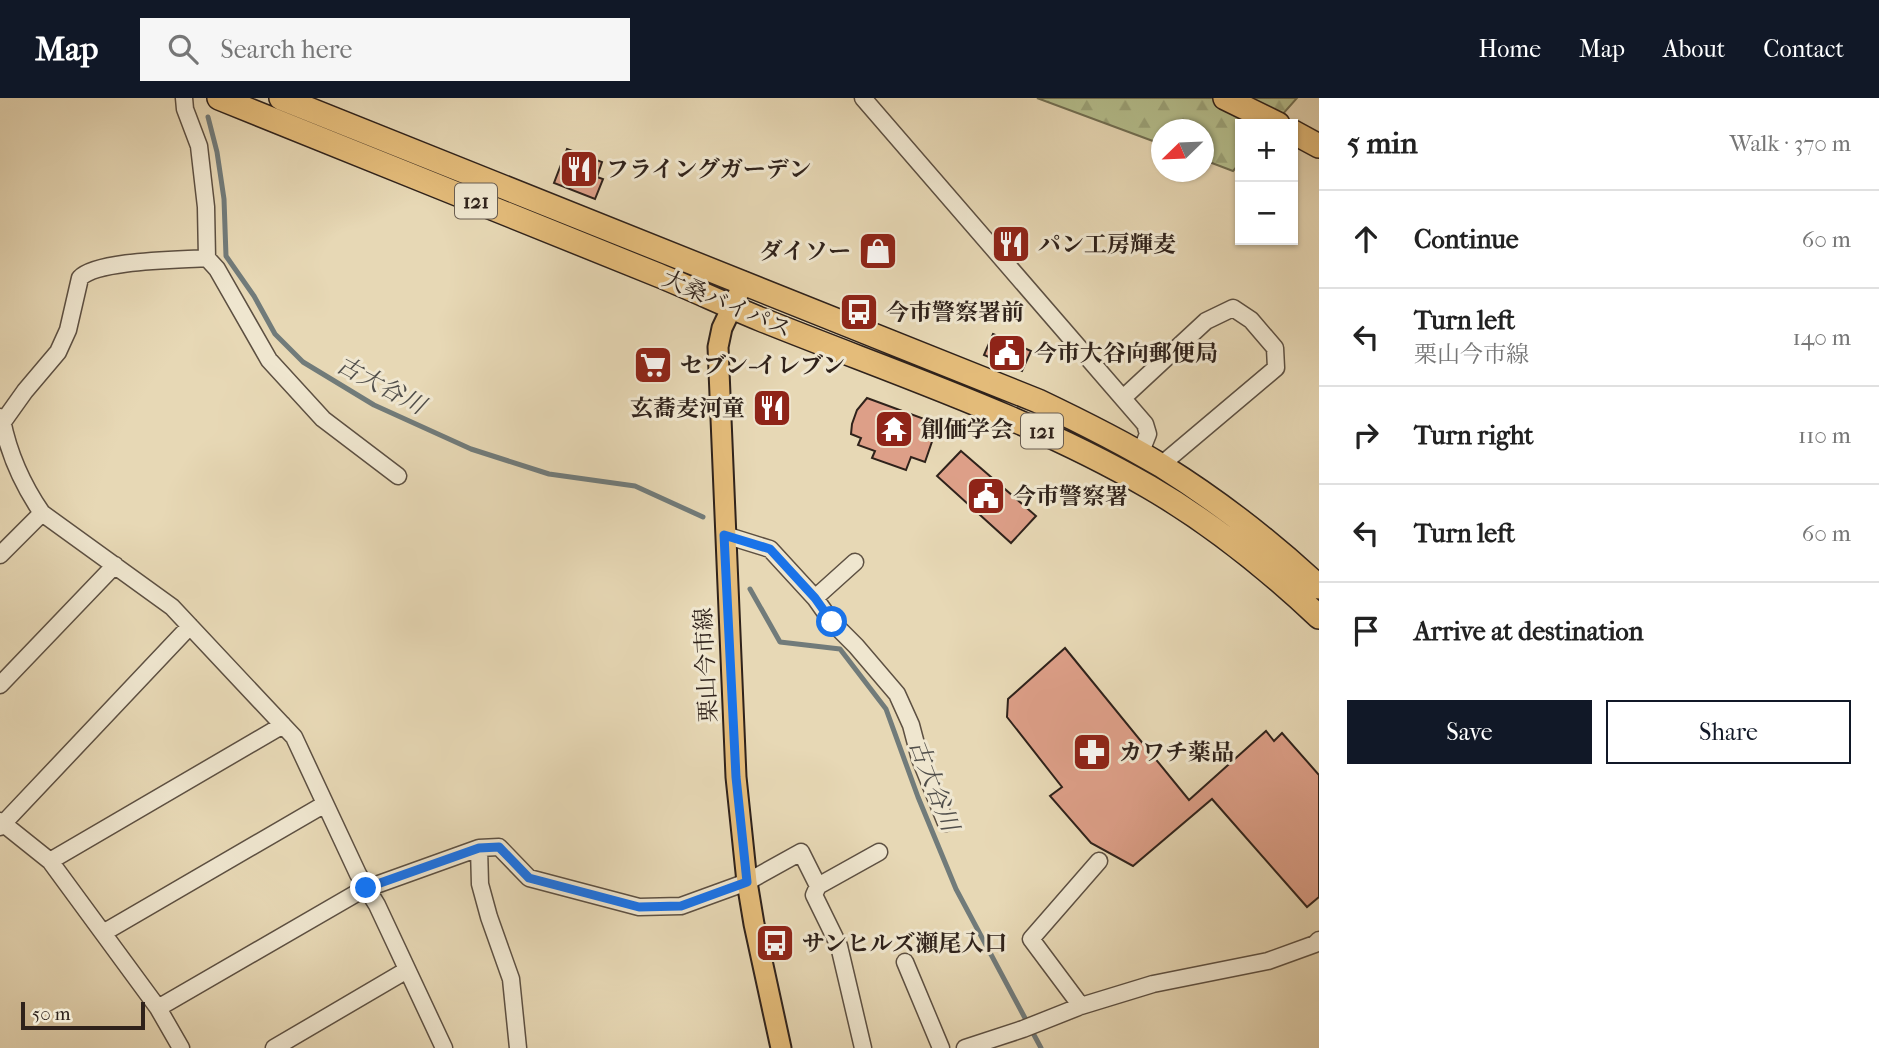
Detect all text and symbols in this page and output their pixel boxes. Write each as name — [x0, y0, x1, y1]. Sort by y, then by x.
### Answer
search box — [140, 18, 630, 81]
text: Map — [35, 30, 98, 69]
icon: search — [164, 30, 202, 68]
text: Search here — [220, 34, 352, 65]
text: Home — [1479, 35, 1541, 63]
text: Map — [1579, 35, 1625, 63]
text: About — [1663, 35, 1725, 63]
text: Contact — [1763, 35, 1844, 63]
north arrow — [1151, 119, 1214, 182]
map controls — [1235, 119, 1298, 245]
button: + — [1235, 119, 1298, 182]
text: 5 min — [1347, 126, 1418, 161]
text: Walk · 370 m — [1729, 130, 1851, 157]
restaurant icon: フライングガーデン — [558, 148, 600, 190]
place label: フライングガーデン — [606, 156, 811, 183]
button: − — [1235, 182, 1298, 245]
road number: 121 — [455, 184, 497, 218]
icon: ahead — [1347, 220, 1385, 258]
restaurant icon: パン工房輝麦 — [990, 223, 1032, 265]
text: Continue — [1414, 224, 1519, 255]
text: 60 m — [1802, 226, 1851, 253]
shop icon: ダイソー — [857, 230, 899, 272]
place label: パン工房輝麦 — [1038, 231, 1176, 258]
place label: ダイソー — [759, 238, 851, 265]
street label: 大桑バイパス — [658, 265, 796, 343]
bus stop icon: 今市警察署前 — [838, 291, 880, 333]
place label: 今市警察署前 — [886, 299, 1024, 326]
text: Turn left — [1414, 305, 1515, 336]
icon: left — [1347, 318, 1385, 356]
text: 140 m — [1792, 324, 1851, 351]
public building icon: 今市大谷向郵便局 — [986, 332, 1028, 374]
place label: 今市大谷向郵便局 — [1034, 340, 1218, 367]
text: 栗山今市線 — [1414, 341, 1529, 368]
supermarket icon: セブン-イレブン — [632, 344, 674, 386]
water label: 古大谷川 — [332, 350, 433, 421]
place label: セブン-イレブン — [680, 352, 845, 379]
restaurant icon: 玄蕎麦河童 — [751, 387, 793, 429]
place label: 玄蕎麦河童 — [630, 395, 745, 422]
temple icon: 創価学会 — [873, 408, 915, 450]
road number: 121 — [1021, 414, 1063, 448]
place label: 創価学会 — [921, 416, 1013, 443]
icon: right — [1347, 416, 1385, 454]
text: Turn right — [1414, 420, 1534, 451]
text: 110 m — [1798, 422, 1851, 449]
public building icon: 今市警察署 — [965, 475, 1007, 517]
place label: 今市警察署 — [1013, 483, 1128, 510]
icon: left — [1347, 514, 1385, 552]
text: Turn left — [1414, 518, 1515, 549]
text: 60 m — [1802, 520, 1851, 547]
route start — [816, 606, 847, 637]
street label: 栗山今市線 — [690, 607, 722, 723]
icon: arrive — [1347, 612, 1385, 650]
text: Arrive at destination — [1414, 616, 1644, 647]
button: Save — [1347, 700, 1592, 764]
button: Share — [1606, 700, 1851, 764]
pharmacy icon: カワチ薬品 — [1071, 731, 1113, 773]
water label: 古大谷川 — [904, 735, 965, 838]
place label: カワチ薬品 — [1119, 739, 1234, 766]
route end — [350, 872, 381, 903]
bus stop icon: サンヒルズ瀬尾入口 — [754, 922, 796, 964]
place label: サンヒルズ瀬尾入口 — [802, 930, 1007, 957]
scale bar — [21, 999, 145, 1031]
text: 50 m — [32, 1003, 71, 1025]

